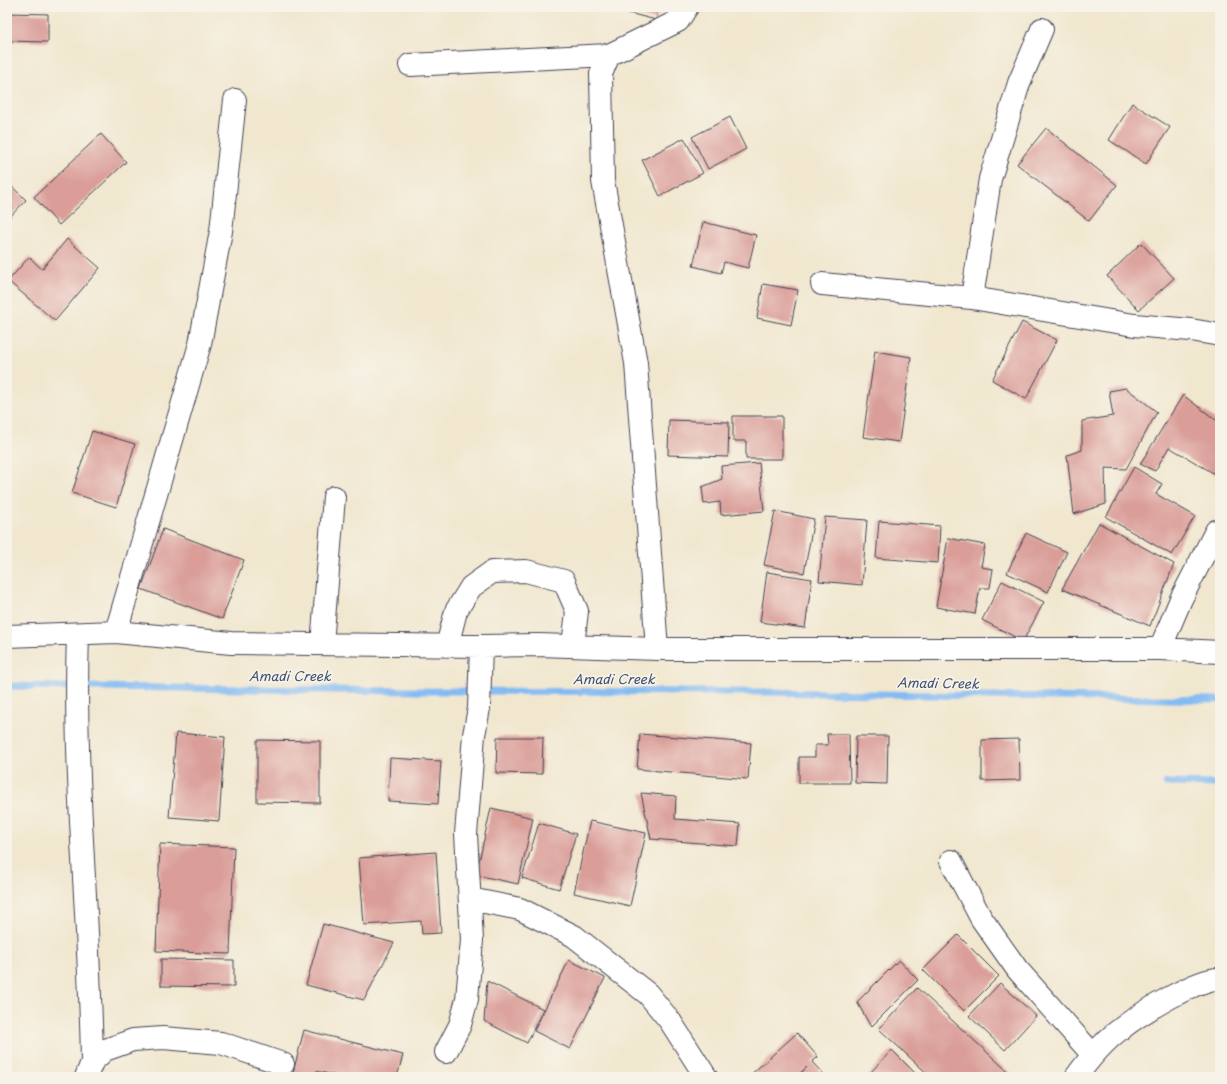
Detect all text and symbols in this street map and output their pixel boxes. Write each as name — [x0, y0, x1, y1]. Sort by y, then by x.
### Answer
water label: Amadi Creek — [249, 666, 332, 685]
water label: Amadi Creek — [573, 669, 656, 688]
water label: Amadi Creek — [897, 672, 980, 693]

